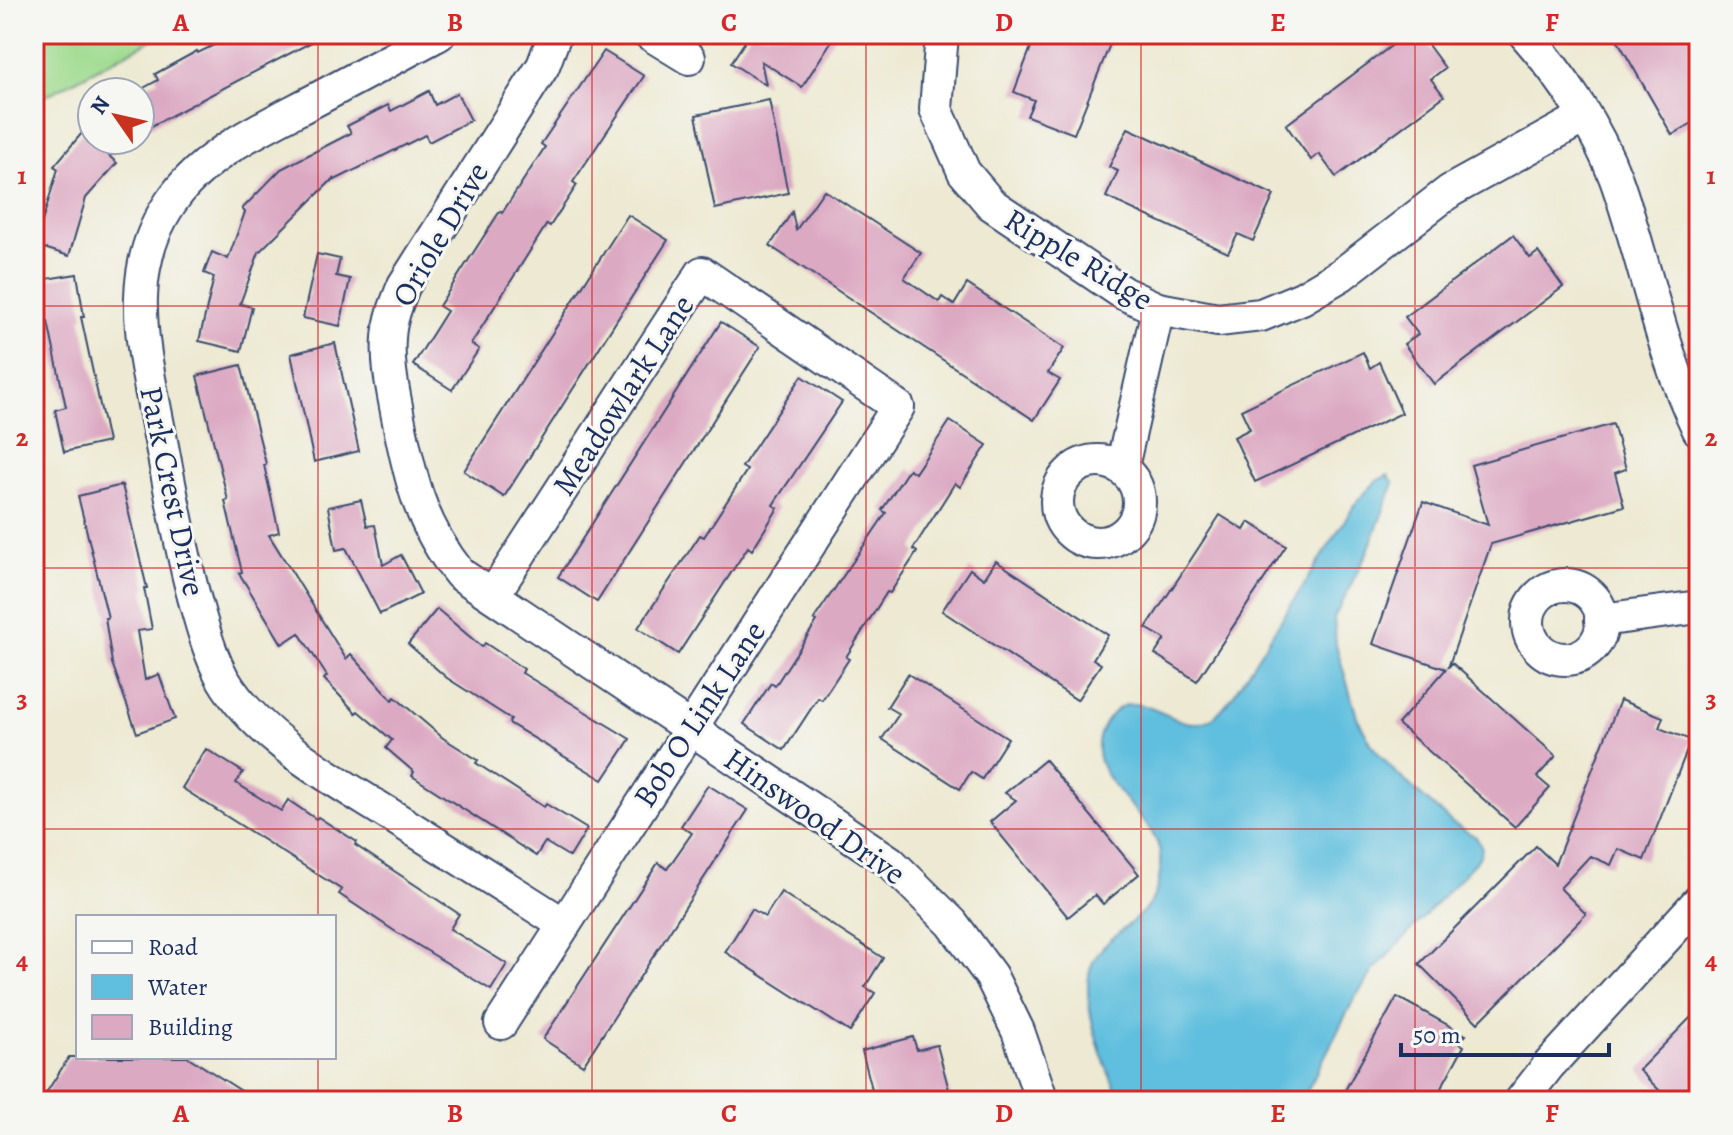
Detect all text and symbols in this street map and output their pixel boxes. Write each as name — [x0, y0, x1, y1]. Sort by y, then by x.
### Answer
text: A — [172, 5, 190, 40]
text: B — [447, 5, 463, 40]
text: C — [721, 5, 737, 40]
text: D — [995, 5, 1013, 40]
text: E — [1270, 5, 1286, 40]
text: F — [1545, 5, 1559, 40]
north arrow — [76, 76, 156, 156]
text: N — [83, 90, 117, 120]
street label: Oriole Drive — [381, 154, 499, 314]
text: 1 — [17, 158, 27, 193]
text: 1 — [1706, 158, 1716, 193]
street label: Ripple Ridge — [996, 197, 1162, 321]
street label: Meadowlark Lane — [542, 286, 704, 504]
street label: Park Crest Drive — [129, 382, 217, 600]
text: 2 — [16, 420, 29, 455]
text: 2 — [1705, 420, 1718, 455]
street label: Bob O Link Lane — [622, 612, 776, 816]
text: 3 — [16, 681, 28, 716]
text: 3 — [1705, 681, 1717, 716]
street label: Hinswood Drive — [715, 737, 915, 895]
legend — [76, 915, 336, 1059]
text: Road — [148, 931, 198, 963]
text: 4 — [16, 943, 28, 978]
text: 4 — [1705, 943, 1717, 978]
text: Water — [147, 971, 208, 1003]
scale bar — [1401, 1007, 1609, 1057]
text: Building — [148, 1011, 233, 1043]
text: 50 m — [1413, 1019, 1461, 1051]
text: A — [172, 1096, 190, 1131]
text: B — [447, 1096, 463, 1131]
text: C — [721, 1096, 737, 1131]
text: D — [995, 1096, 1013, 1131]
text: E — [1270, 1096, 1286, 1131]
text: F — [1545, 1096, 1559, 1131]

